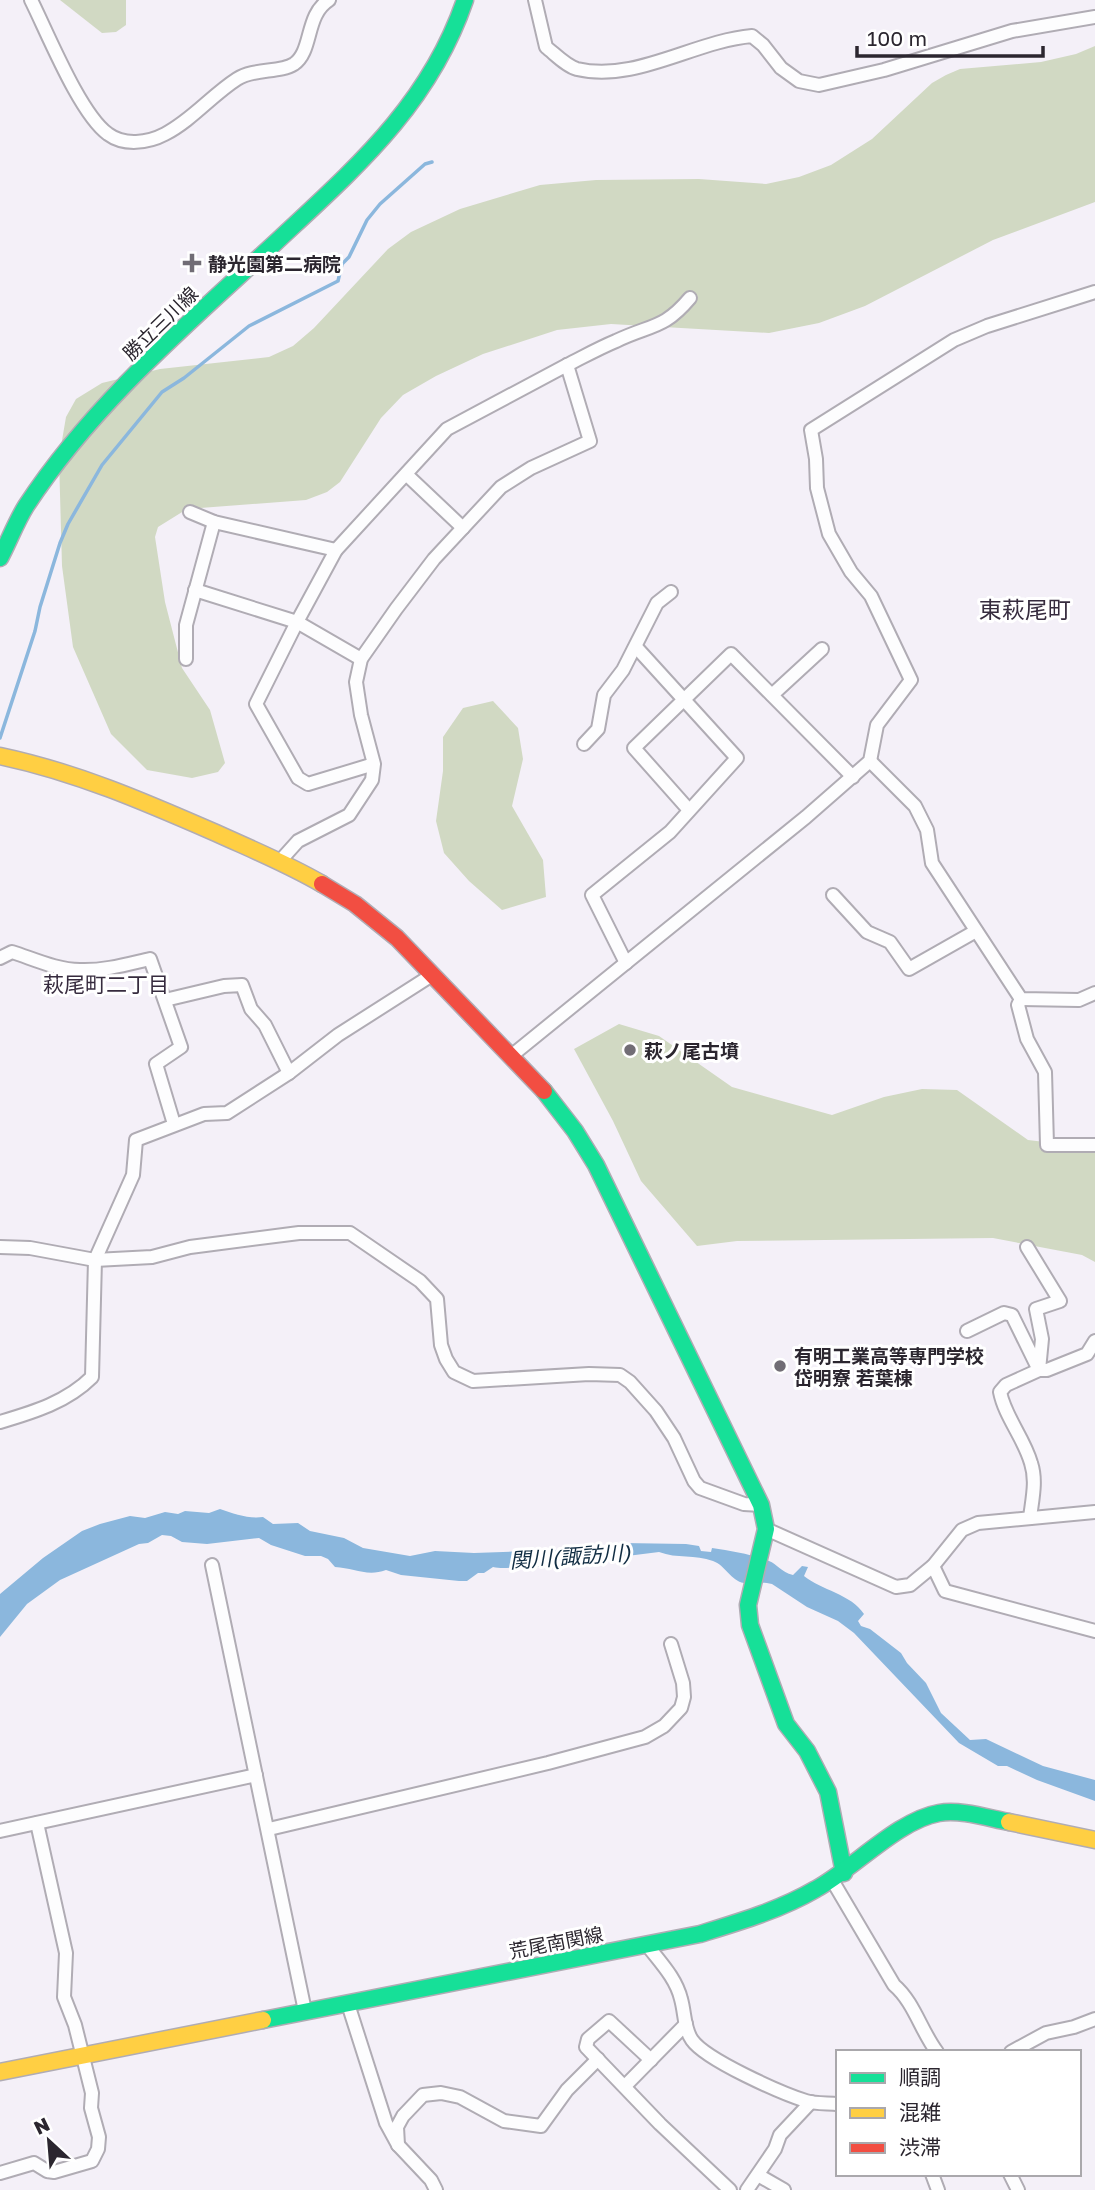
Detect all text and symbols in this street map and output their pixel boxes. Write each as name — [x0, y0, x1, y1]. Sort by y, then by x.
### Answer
scale bar — [857, 14, 1042, 58]
text: 100 m — [867, 25, 927, 51]
place label: 静光園第二病院 — [208, 252, 341, 275]
marker: 静光園第二病院 — [182, 253, 202, 273]
street label: 勝立三川線 — [118, 282, 202, 364]
district label: 東萩尾町 — [979, 595, 1071, 623]
district label: 萩尾町二丁目 — [43, 971, 169, 997]
place label: 萩ノ尾古墳 — [644, 1039, 739, 1062]
marker: 萩ノ尾古墳 — [622, 1042, 638, 1058]
place label: 有明工業高等専門学校 岱明寮 若葉棟 — [794, 1344, 984, 1389]
marker: 有明工業高等専門学校 岱明寮 若葉棟 — [772, 1358, 788, 1374]
water label: 関川(諏訪川) — [509, 1539, 631, 1573]
street label: 荒尾南関線 — [507, 1922, 605, 1962]
legend — [836, 2050, 1081, 2176]
text: 順調 — [899, 2064, 941, 2090]
text: 混雑 — [899, 2099, 941, 2125]
north arrow — [14, 2106, 84, 2176]
text: N — [30, 2112, 53, 2139]
text: 渋滞 — [899, 2134, 941, 2160]

